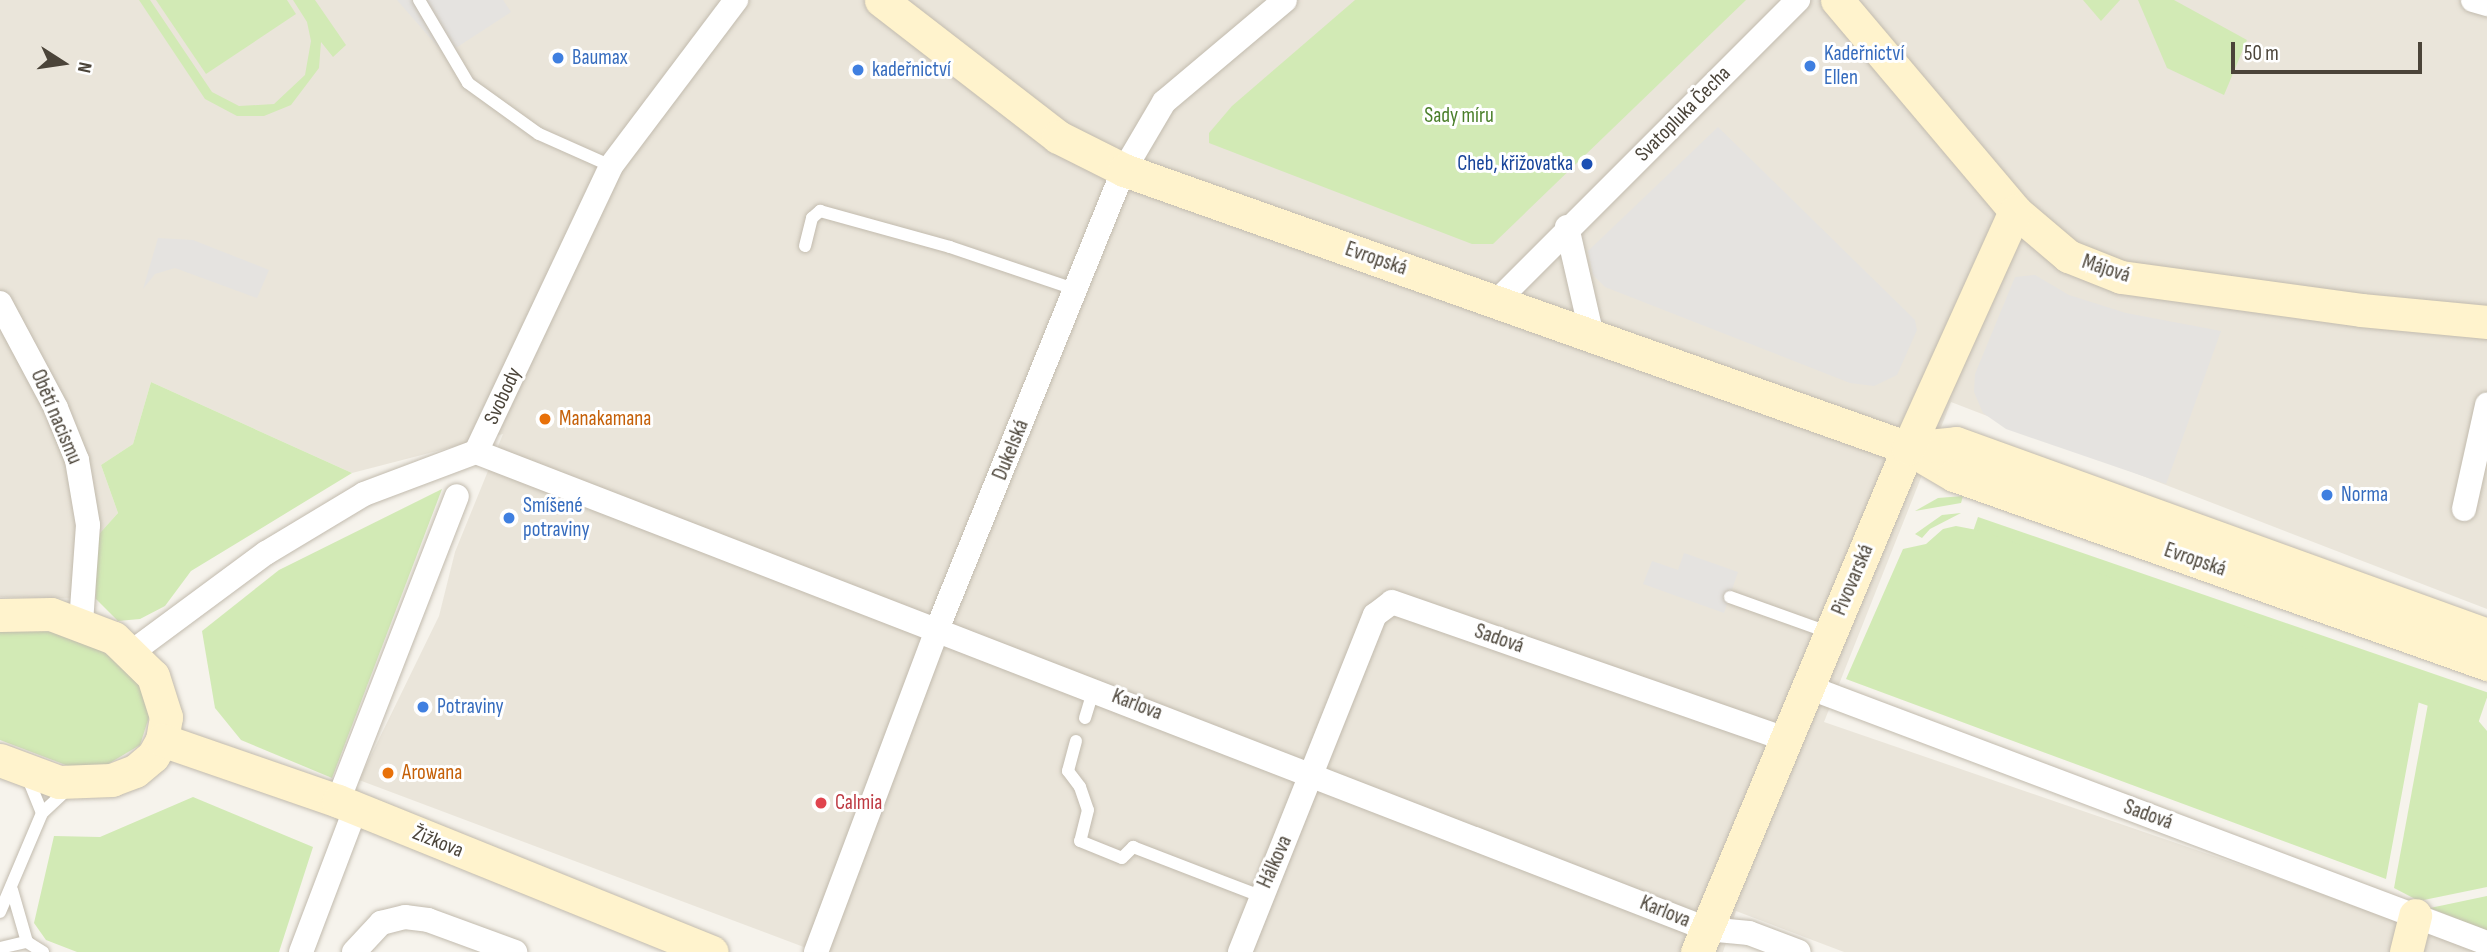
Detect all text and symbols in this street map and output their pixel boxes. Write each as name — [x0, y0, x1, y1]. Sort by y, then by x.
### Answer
north arrow — [28, 28, 98, 98]
scale bar — [2235, 28, 2426, 72]
place label: Kadeřnictví Ellen — [1824, 41, 1904, 91]
text: 50 m — [2244, 41, 2279, 66]
place label: Baumax — [572, 45, 628, 71]
marker: Baumax — [550, 50, 566, 66]
place label: kadeřnictví — [872, 57, 951, 83]
marker: Kadeřnictví Ellen — [1802, 58, 1818, 74]
text: N — [72, 60, 96, 75]
street label: Svatopluka Čecha — [1630, 61, 1736, 167]
marker: kadeřnictví — [850, 62, 866, 78]
park label: Sady míru — [1424, 103, 1494, 129]
place label: Cheb, křižovatka — [1457, 151, 1573, 177]
marker: Cheb, křižovatka — [1579, 156, 1595, 172]
street label: Evropská — [1342, 237, 1410, 281]
street label: Májová — [2079, 249, 2133, 289]
street label: Svobody — [479, 364, 527, 428]
street label: Obětí nacismu — [25, 366, 87, 468]
place label: Manakamana — [559, 406, 651, 432]
marker: Manakamana — [537, 411, 553, 427]
street label: Dukelská — [988, 416, 1034, 484]
place label: Norma — [2341, 482, 2388, 508]
marker: Norma — [2319, 487, 2335, 503]
place label: Smíšené potraviny — [523, 493, 590, 543]
marker: Smíšené potraviny — [501, 510, 517, 526]
street label: Evropská — [2161, 538, 2229, 582]
street label: Pivovarská — [1827, 541, 1879, 619]
street label: Sadová — [1471, 619, 1527, 659]
street label: Karlova — [1108, 684, 1166, 726]
place label: Potraviny — [437, 694, 504, 720]
marker: Potraviny — [415, 699, 431, 715]
place label: Arowana — [402, 760, 462, 786]
marker: Arowana — [380, 765, 396, 781]
place label: Calmia — [835, 790, 882, 816]
marker: Calmia — [813, 795, 829, 811]
street label: Sadová — [2120, 795, 2176, 835]
street label: Žižkova — [409, 821, 467, 863]
street label: Hálkova — [1252, 832, 1298, 892]
street label: Karlova — [1636, 891, 1694, 933]

